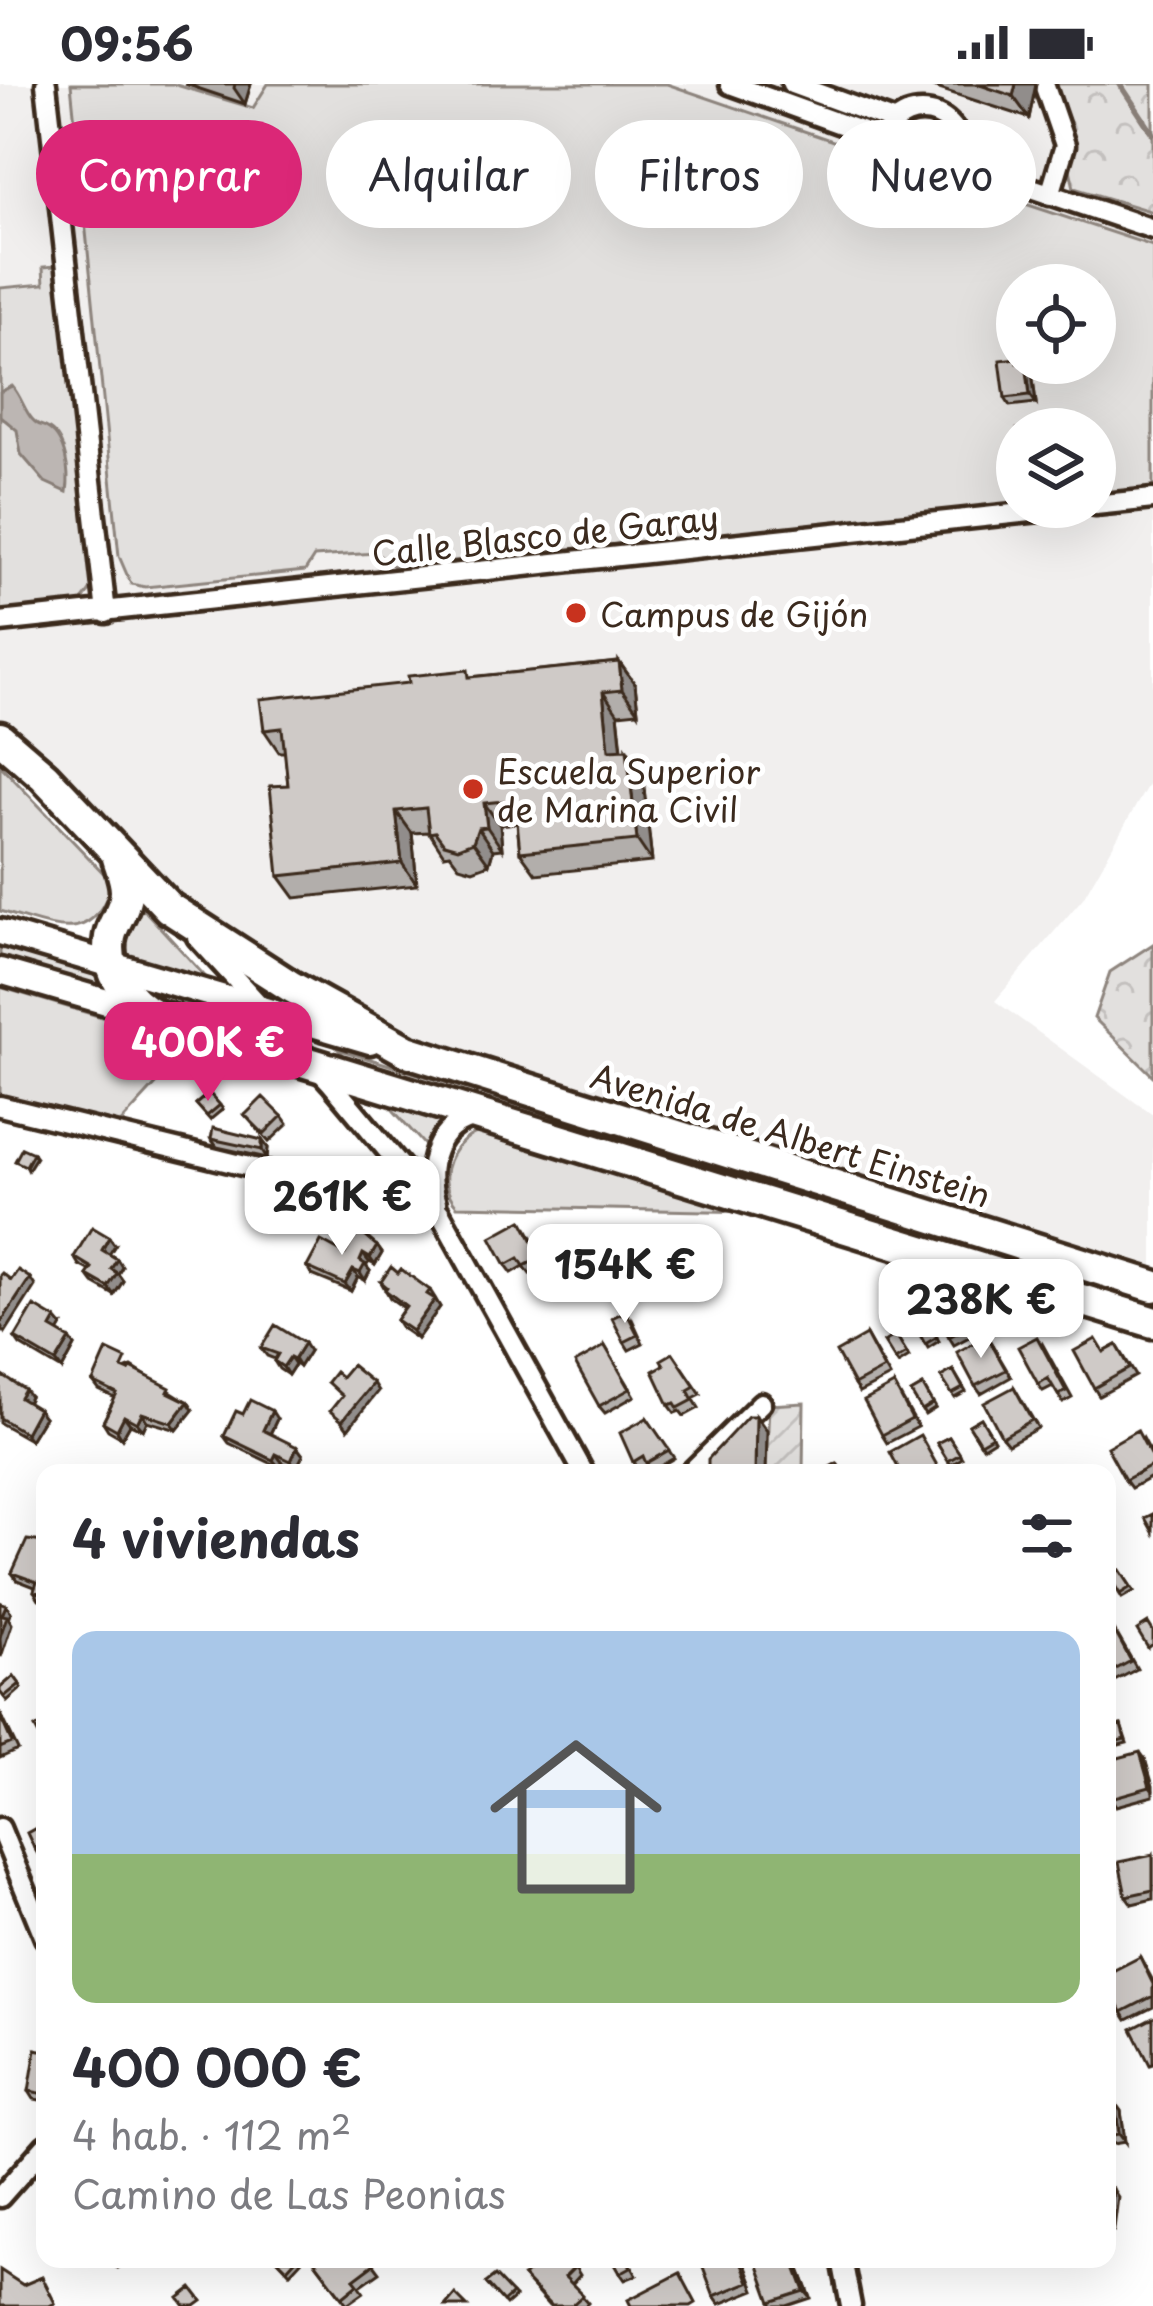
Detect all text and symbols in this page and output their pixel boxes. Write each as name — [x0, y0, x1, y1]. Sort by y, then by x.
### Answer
text: 09:56 — [60, 8, 194, 76]
chip: Comprar — [36, 120, 302, 228]
chip: Alquilar — [326, 120, 571, 228]
chip: Filtros — [595, 120, 803, 228]
chip: Nuevo — [827, 120, 1036, 228]
map controls — [996, 264, 1116, 528]
button: locate — [996, 264, 1116, 384]
button: layers — [996, 408, 1116, 528]
street label: Calle Blasco de Garay — [369, 491, 721, 577]
place label: Campus de Gijón — [600, 588, 868, 638]
marker: Campus de Gijón — [563, 600, 589, 626]
place label: Escuela Superior de Marina Civil — [497, 745, 760, 833]
marker: Escuela Superior de Marina Civil — [460, 776, 486, 802]
pin: 400K € — [110, 1002, 306, 1104]
text: 400K € — [131, 1011, 285, 1070]
street label: Avenida de Albert Einstein — [585, 1049, 997, 1219]
pin: 261K € — [244, 1156, 440, 1258]
text: 261K € — [272, 1165, 412, 1224]
pin: 154K € — [527, 1224, 723, 1326]
text: 154K € — [554, 1233, 696, 1292]
pin: 238K € — [883, 1259, 1079, 1361]
text: 238K € — [906, 1268, 1056, 1327]
text: 4 viviendas — [72, 1498, 360, 1575]
icon: filters — [1014, 1503, 1080, 1569]
icon: home — [468, 1709, 684, 1925]
text: 400 000 € — [72, 2027, 362, 2104]
text: 4 hab. · 112 m² — [72, 2104, 351, 2163]
text: Camino de Las Peonias — [72, 2163, 506, 2222]

